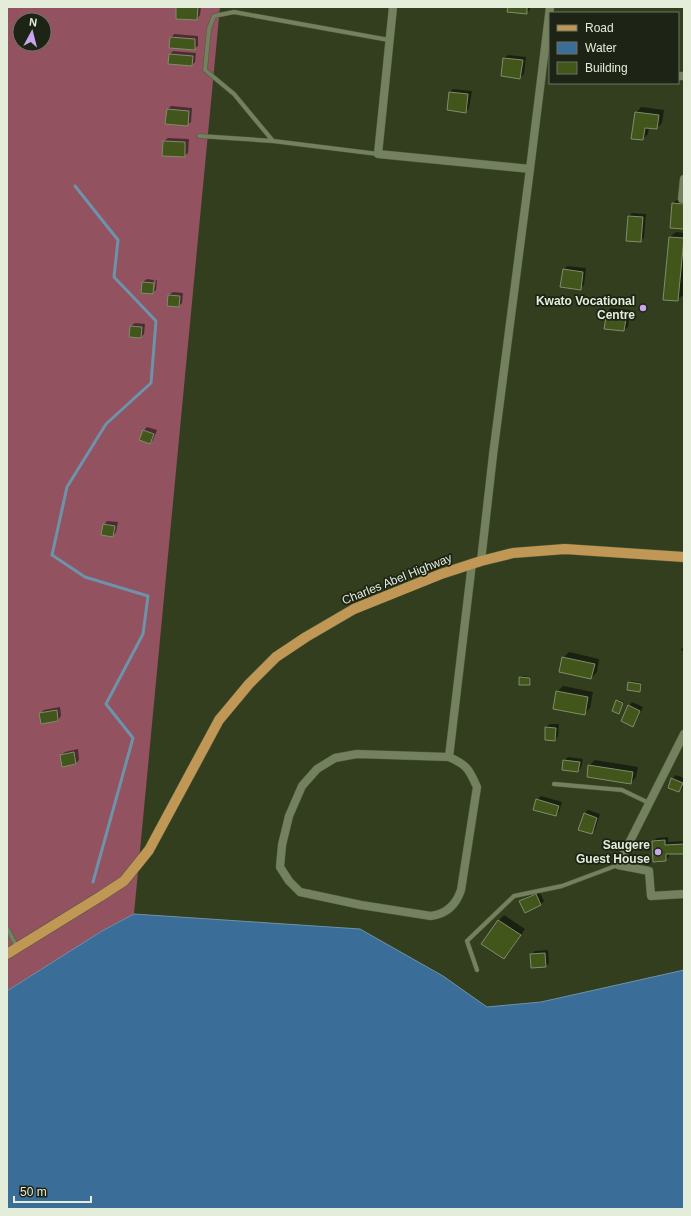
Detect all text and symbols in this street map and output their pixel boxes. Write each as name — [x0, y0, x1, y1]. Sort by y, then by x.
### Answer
north arrow — [12, 12, 52, 52]
legend — [549, 12, 679, 84]
text: N — [29, 16, 38, 29]
text: Road — [585, 21, 614, 35]
text: Water — [585, 41, 617, 55]
text: Building — [585, 61, 628, 75]
place label: Kwato Vocational Centre — [536, 294, 635, 322]
marker: Kwato Vocational Centre — [638, 303, 648, 313]
street label: Charles Abel Highway — [340, 551, 454, 607]
place label: Saugere Guest House — [576, 838, 650, 866]
marker: Saugere Guest House — [653, 847, 663, 857]
scale bar — [14, 1178, 91, 1204]
text: 50 m — [20, 1185, 47, 1199]

